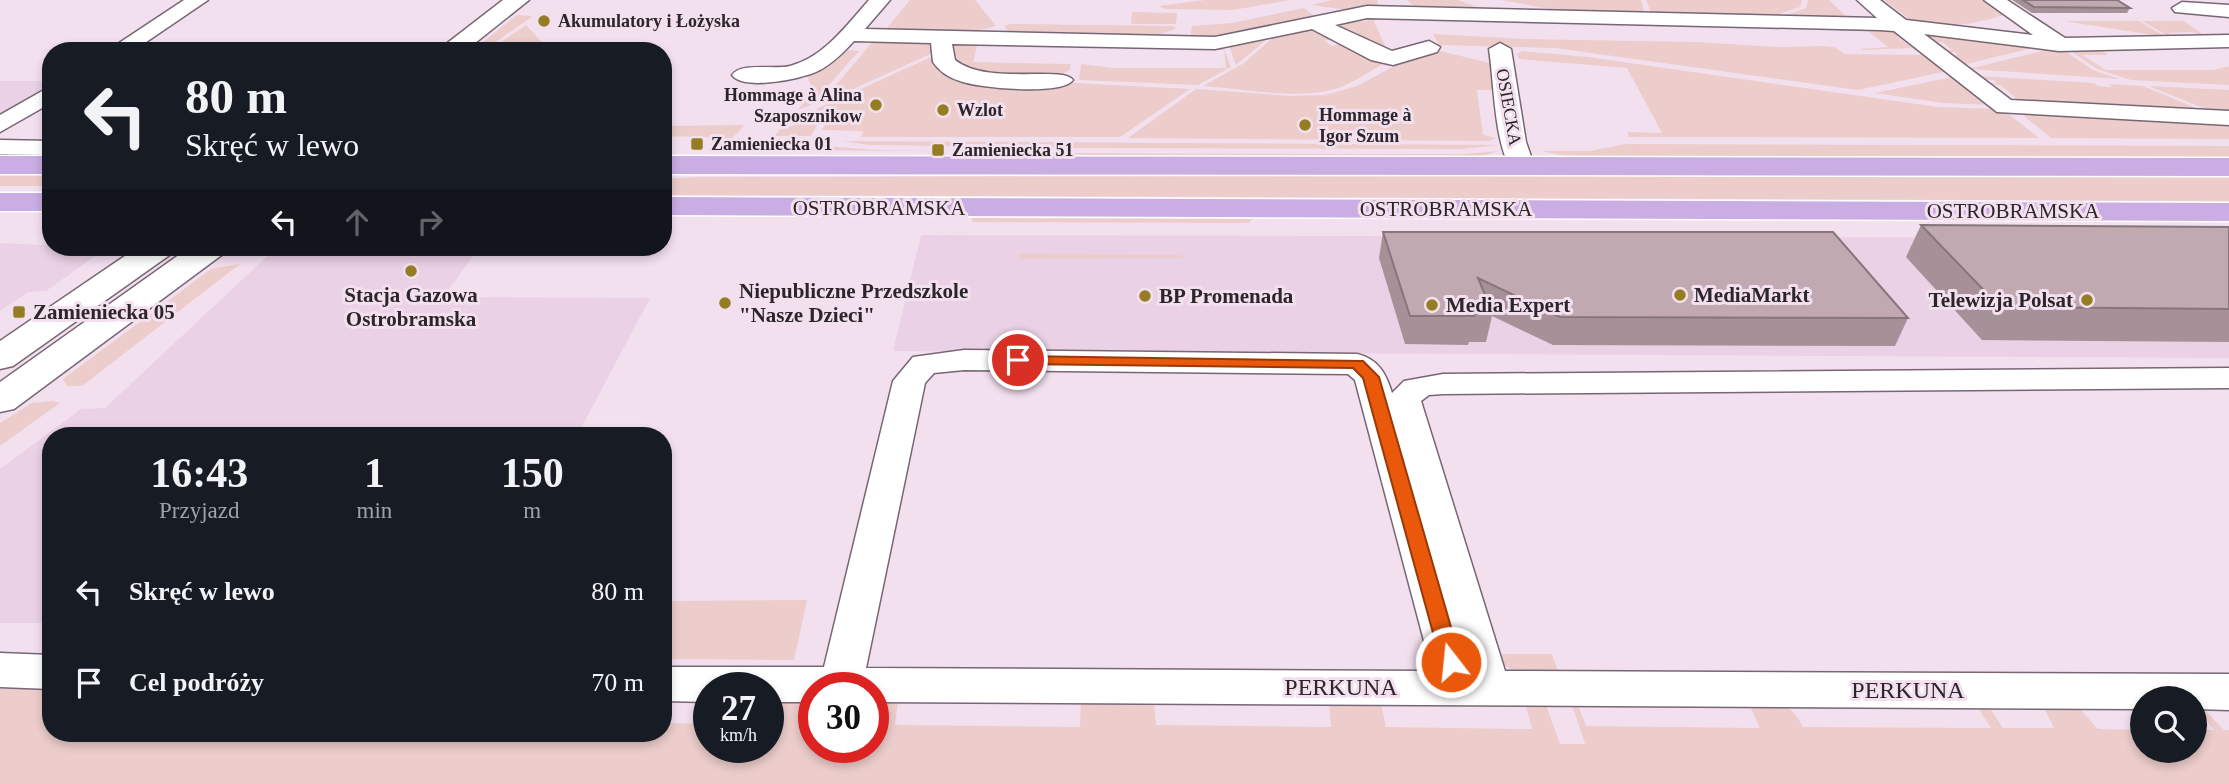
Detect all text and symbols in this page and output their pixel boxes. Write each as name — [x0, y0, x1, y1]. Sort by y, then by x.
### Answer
place label: Akumulatory i Łożyska — [558, 11, 740, 31]
marker: Akumulatory i Łożyska — [536, 13, 552, 29]
street label: OSIECKA — [1492, 67, 1526, 147]
text: 80 m — [185, 69, 287, 124]
icon: left — [70, 70, 161, 161]
place label: Hommage à Alina Szaposznikow — [724, 85, 862, 126]
marker: Hommage à Alina Szaposznikow — [868, 97, 884, 113]
place label: Wzlot — [957, 100, 1003, 120]
marker: Wzlot — [935, 102, 951, 118]
place label: Hommage à Igor Szum — [1319, 105, 1411, 146]
marker: Hommage à Igor Szum — [1297, 117, 1313, 133]
text: Skręć w lewo — [185, 127, 359, 163]
place label: Zamieniecka 01 — [711, 134, 833, 154]
marker: Zamieniecka 01 — [689, 136, 705, 152]
place label: Zamieniecka 51 — [952, 140, 1074, 160]
marker: Zamieniecka 51 — [930, 142, 946, 158]
street label: OSTROBRAMSKA — [793, 196, 966, 220]
street label: OSTROBRAMSKA — [1360, 197, 1533, 221]
street label: OSTROBRAMSKA — [1927, 199, 2100, 223]
icon: left — [265, 203, 303, 241]
icon: ahead — [338, 203, 376, 241]
icon: right — [411, 203, 449, 241]
marker: Stacja Gazowa Ostrobramska — [403, 263, 419, 279]
place label: Niepubliczne Przedszkole "Nasze Dzieci" — [739, 279, 968, 327]
place label: Stacja Gazowa Ostrobramska — [344, 283, 478, 331]
place label: MediaMarkt — [1694, 283, 1809, 307]
place label: BP Promenada — [1159, 284, 1294, 308]
marker: MediaMarkt — [1672, 287, 1688, 303]
marker: BP Promenada — [1137, 288, 1153, 304]
place label: Telewizja Polsat — [1929, 288, 2073, 312]
marker: Telewizja Polsat — [2079, 292, 2095, 308]
place label: Media Expert — [1446, 293, 1570, 317]
marker: Niepubliczne Przedszkole "Nasze Dzieci" — [717, 295, 733, 311]
marker: Media Expert — [1424, 297, 1440, 313]
place label: Zamieniecka 05 — [33, 300, 175, 324]
marker: Zamieniecka 05 — [11, 304, 27, 320]
pin — [988, 330, 1048, 390]
icon: arrive — [999, 341, 1037, 379]
text: 16:43 — [150, 450, 248, 496]
text: 1 — [364, 450, 385, 496]
text: 150 — [501, 450, 564, 496]
text: Przyjazd — [159, 498, 240, 523]
text: min — [357, 498, 392, 523]
text: m — [523, 498, 541, 523]
icon: left — [70, 573, 108, 611]
text: Skręć w lewo — [129, 577, 275, 606]
text: 80 m — [591, 577, 644, 606]
position arrow — [1414, 625, 1488, 699]
icon: arrive — [70, 664, 108, 702]
text: Cel podróży — [129, 668, 264, 697]
text: 70 m — [591, 668, 644, 697]
speed limit sign: 30 — [798, 672, 889, 763]
street label: PERKUNA — [1284, 674, 1398, 700]
street label: PERKUNA — [1851, 677, 1965, 703]
map controls — [2130, 686, 2207, 763]
button: search — [2130, 686, 2207, 763]
text: 27 — [721, 689, 756, 728]
text: km/h — [720, 725, 757, 745]

